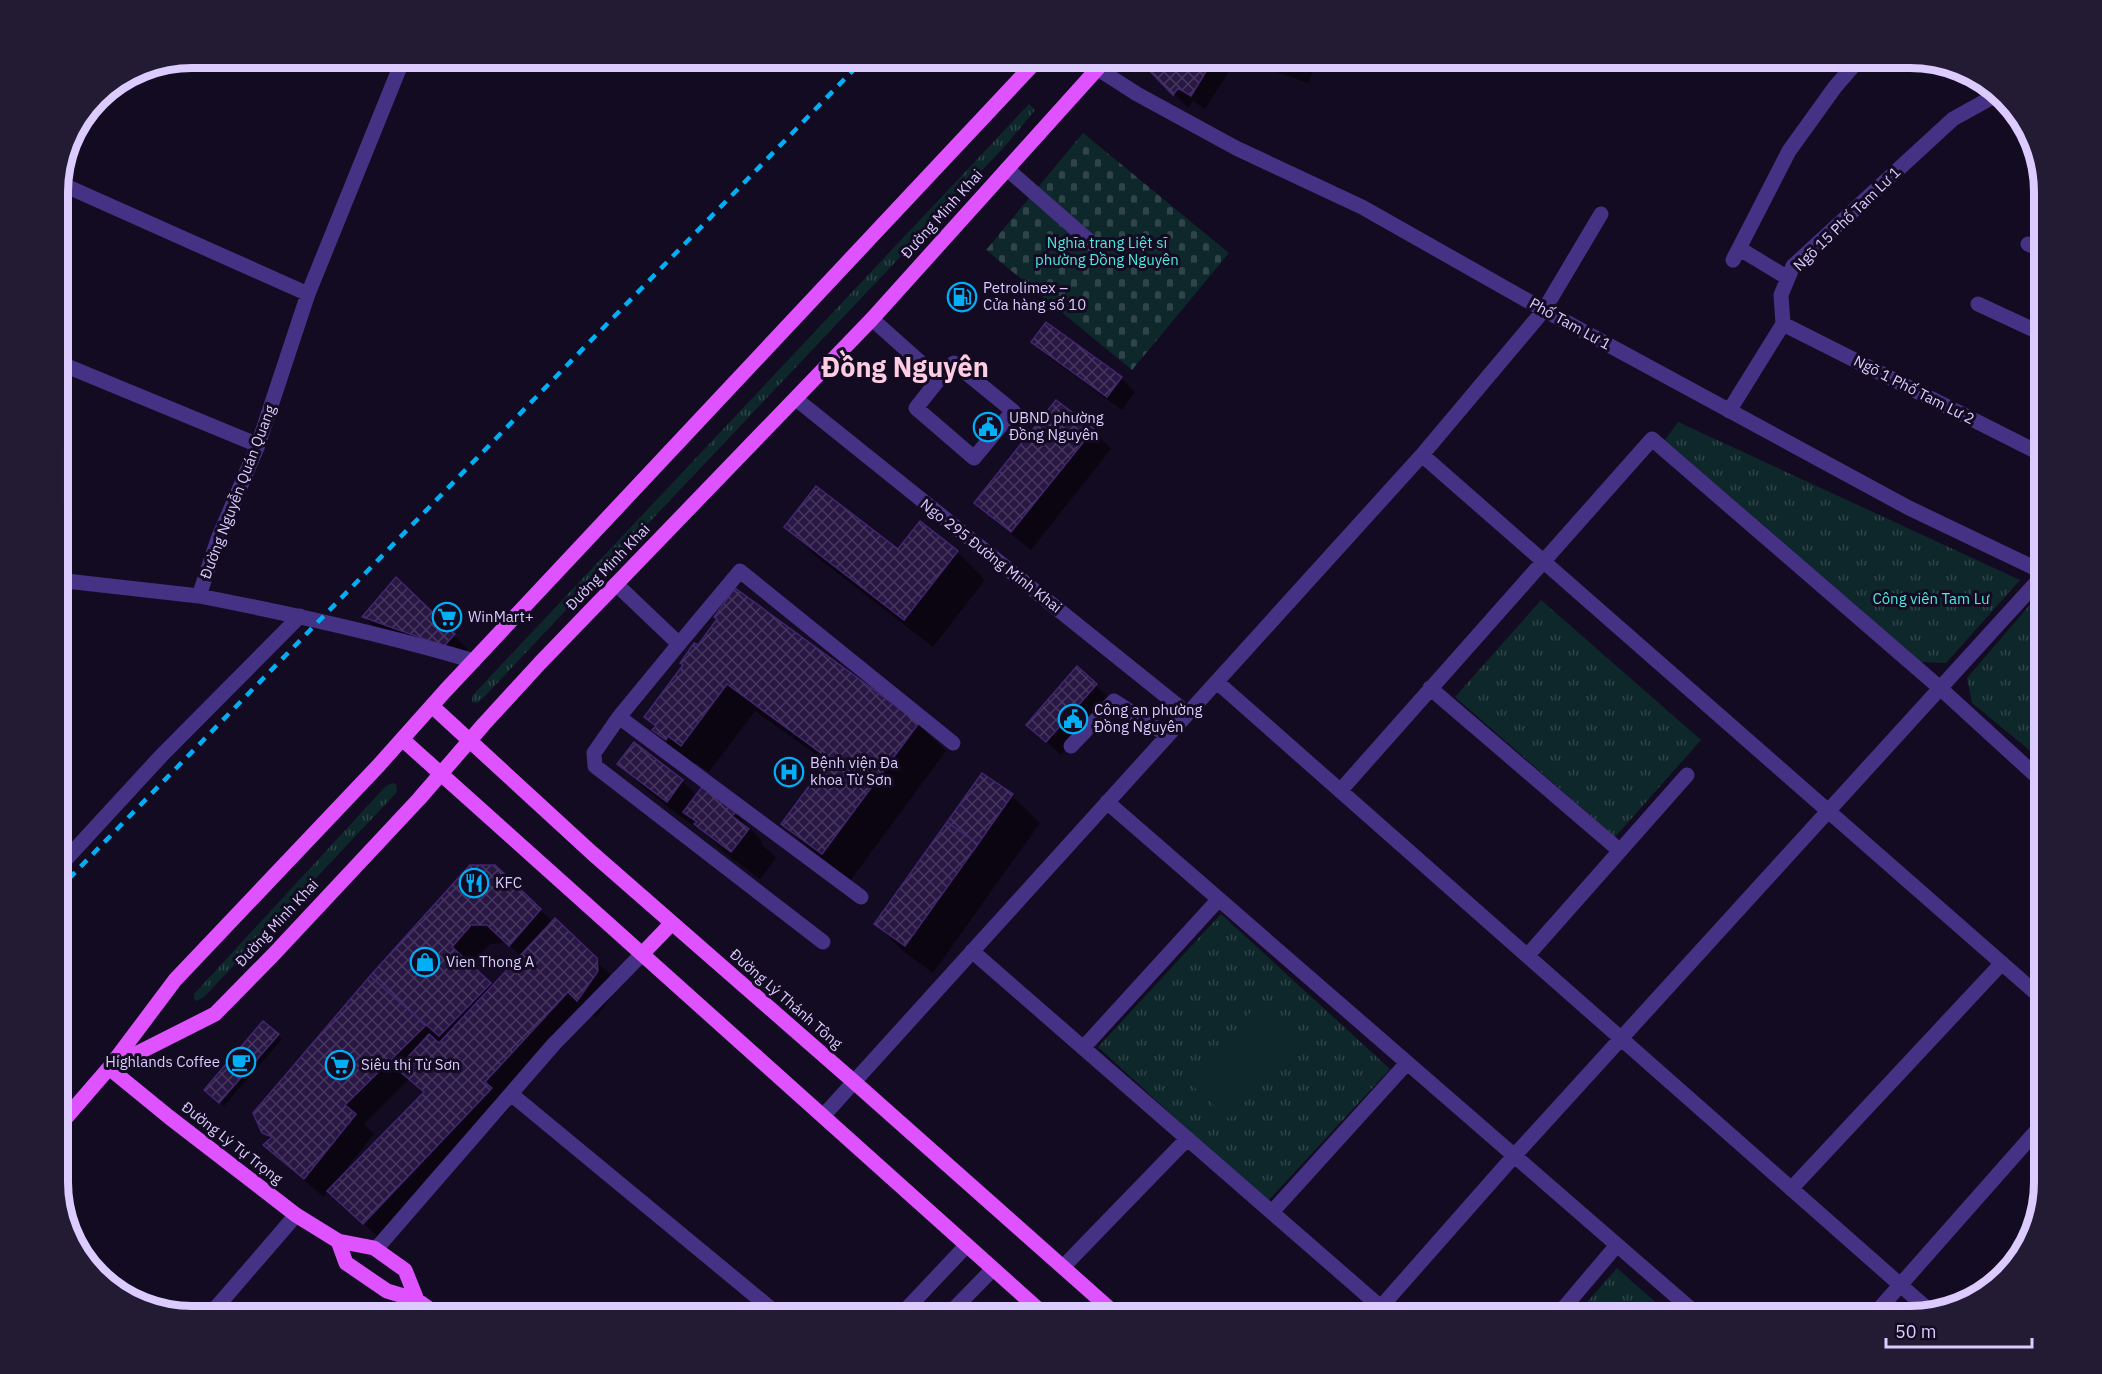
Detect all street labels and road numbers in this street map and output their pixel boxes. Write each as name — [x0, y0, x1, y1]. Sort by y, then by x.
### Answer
street label: Ngõ 15 Phố Tam Lư 1 — [1789, 162, 1904, 275]
street label: Đường Minh Khai — [897, 165, 987, 262]
street label: Phố Tam Lư 1 — [1526, 293, 1614, 354]
street label: Ngõ 1 Phố Tam Lư 2 — [1851, 351, 1978, 428]
street label: Đường Nguyễn Quán Quang — [196, 402, 279, 581]
street label: Ngo 295 Đường Minh Khai — [917, 494, 1066, 617]
street label: Đường Minh Khai — [561, 519, 654, 614]
street label: Đường Minh Khai — [231, 875, 322, 971]
street label: Đường Lý Thánh Tông — [726, 945, 847, 1053]
street label: Đường Lý Tự Trọng — [178, 1097, 287, 1188]

